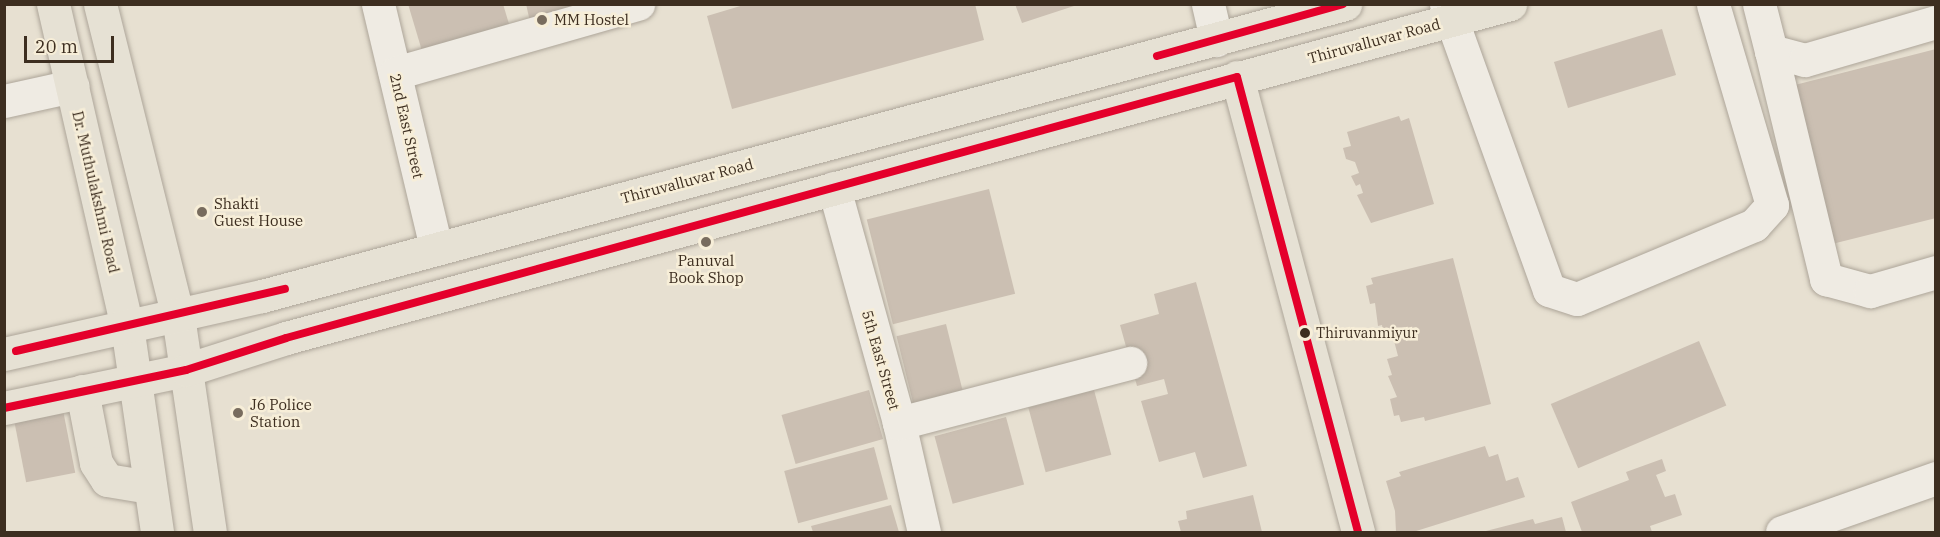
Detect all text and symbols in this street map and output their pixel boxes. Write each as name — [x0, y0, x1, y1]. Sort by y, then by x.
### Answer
place label: MM Hostel — [554, 11, 629, 29]
marker: MM Hostel — [535, 13, 549, 27]
street label: Thiruvalluvar Road — [1306, 15, 1442, 67]
scale bar — [27, 24, 117, 62]
text: 20 m — [35, 35, 78, 58]
street label: 2nd East Street — [386, 72, 428, 180]
street label: Dr. Muthulakshmi Road — [69, 109, 123, 275]
street label: Thiruvalluvar Road — [619, 155, 755, 207]
place label: Shakti Guest House — [214, 194, 303, 229]
marker: Shakti Guest House — [195, 205, 209, 219]
marker: Panuval Book Shop — [699, 235, 713, 249]
place label: Panuval Book Shop — [668, 251, 744, 286]
street label: 5th East Street — [858, 308, 904, 412]
place label: Thiruvanmiyur — [1316, 325, 1417, 341]
marker: Thiruvanmiyur — [1299, 327, 1311, 339]
place label: J6 Police Station — [250, 395, 312, 430]
marker: J6 Police Station — [231, 406, 245, 420]

